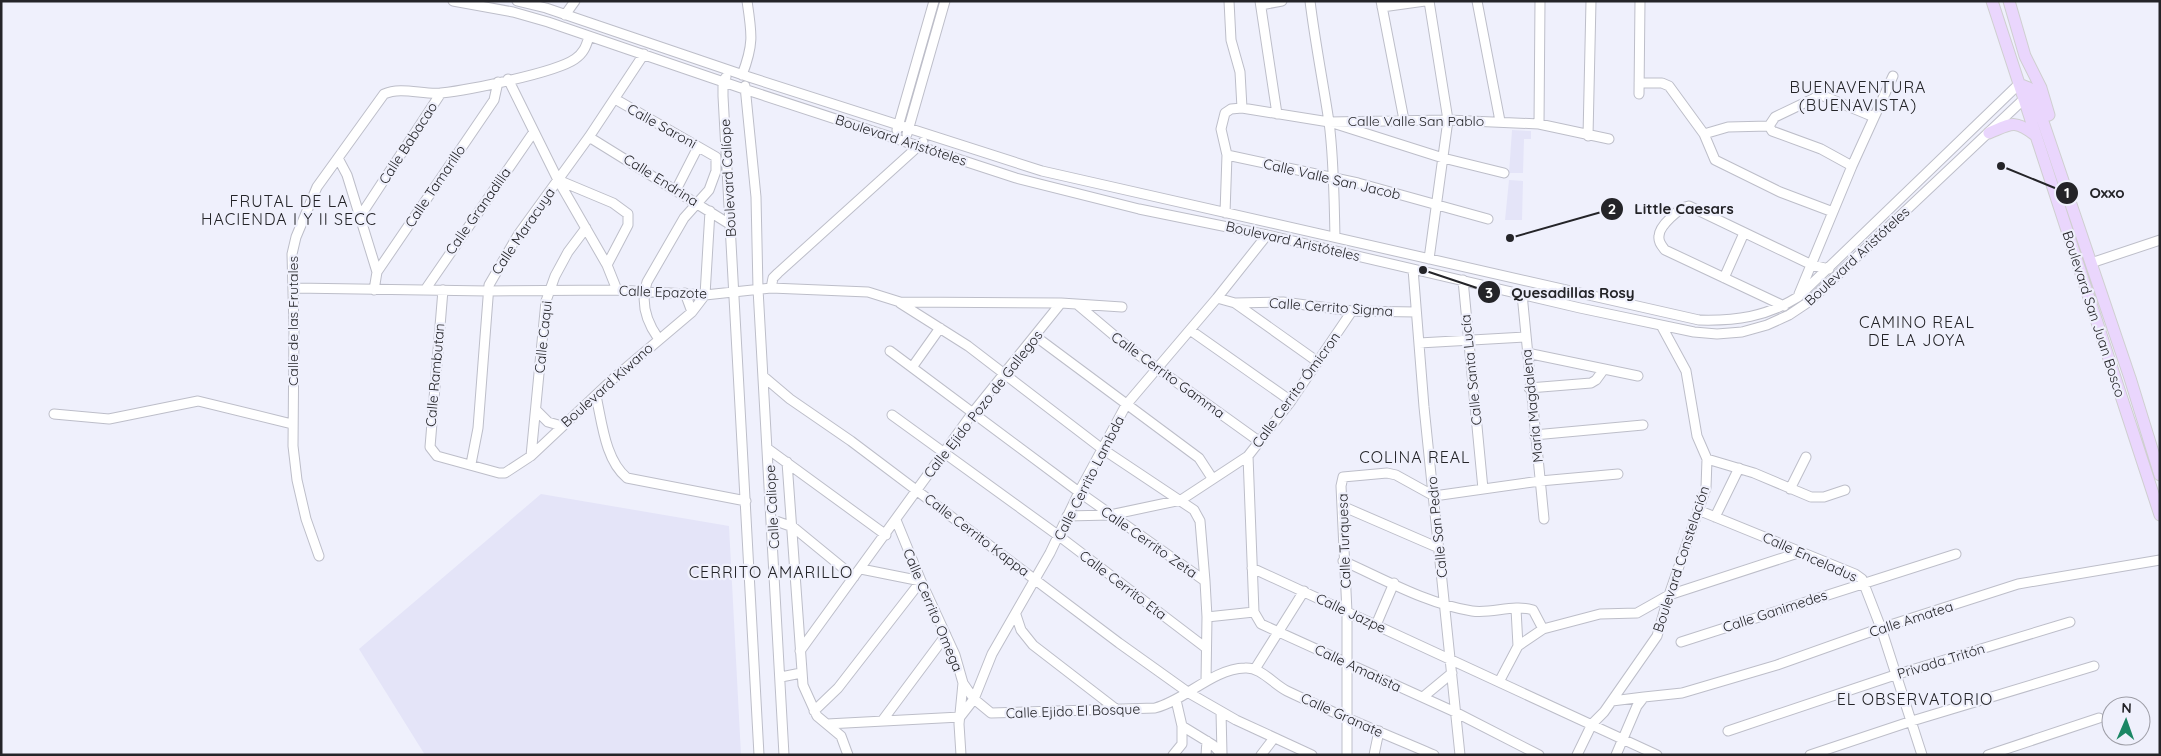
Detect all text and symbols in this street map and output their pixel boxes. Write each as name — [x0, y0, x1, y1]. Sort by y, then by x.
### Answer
district label: BUENAVENTURA (BUENAVISTA) — [1790, 77, 1926, 115]
street label: Calle Babacao — [375, 99, 441, 187]
street label: Calle Saroni — [624, 100, 700, 152]
street label: Boulevard Aristóteles — [833, 110, 969, 170]
street label: Calle Valle San Pablo — [1348, 112, 1484, 130]
street label: Boulevard Calíope — [716, 118, 740, 238]
street label: Calle Tamarillo — [401, 141, 469, 231]
street label: Calle Endrina — [620, 150, 702, 210]
street label: Calle Valle San Jacob — [1262, 154, 1402, 204]
street label: Calle Granadilla — [441, 164, 515, 258]
callout: Oxxo — [2054, 178, 2134, 208]
text: 1 — [2064, 183, 2070, 202]
text: Oxxo — [2089, 183, 2125, 202]
street label: Calle Maracuya — [487, 184, 559, 278]
district label: FRUTAL DE LA HACIENDA I Y II SECC — [201, 191, 377, 229]
callout: Little Caesars — [1600, 194, 1744, 224]
text: 2 — [1608, 199, 1616, 218]
text: Little Caesars — [1634, 199, 1734, 218]
street label: Boulevard Aristóteles — [1801, 203, 1913, 309]
street label: Boulevard Aristóteles — [1224, 217, 1362, 265]
street label: Boulevard San Juan Bosco — [2059, 228, 2129, 400]
street label: Calle de las Frutales — [284, 256, 302, 386]
callout: Quesadillas Rosy — [1476, 277, 1645, 307]
street label: Calle Epazote — [619, 281, 707, 303]
text: 3 — [1485, 283, 1493, 302]
text: Quesadillas Rosy — [1511, 283, 1635, 302]
street label: Calle Cerrito Sigma — [1268, 294, 1394, 320]
street label: Calle Caqui — [530, 300, 556, 374]
district label: CAMINO REAL DE LA JOYA — [1859, 312, 1975, 350]
street label: Calle Santa Lucía — [1456, 314, 1486, 426]
street label: Calle Rambutan — [421, 322, 449, 428]
street label: Calle Ejido Pozo de Gallegos — [920, 326, 1046, 482]
street label: Calle Cerrito Gamma — [1108, 328, 1228, 422]
street label: Calle Cerrito Ómicron — [1248, 329, 1344, 451]
street label: Boulevard Kiwano — [557, 339, 657, 431]
street label: María Magdalena — [1517, 348, 1547, 464]
street label: Calle Cerrito Lambda — [1050, 413, 1128, 543]
district label: COLINA REAL — [1359, 447, 1471, 467]
street label: Calle Caliope — [761, 464, 783, 550]
street label: Calle San Pedro — [1423, 475, 1451, 579]
street label: Boulevard Constelación — [1649, 483, 1713, 635]
street label: Calle Cerrito Kappa — [921, 490, 1033, 580]
street label: Calle Turquesa — [1333, 493, 1355, 589]
street label: Calle Cerrito Zeta — [1097, 502, 1201, 582]
street label: Calle Enceladus — [1760, 528, 1860, 586]
street label: Calle Cerrito Omega — [899, 546, 967, 674]
street label: Calle Cerrito Eta — [1076, 546, 1170, 624]
district label: CERRITO AMARILLO — [689, 562, 853, 582]
street label: Calle Ganimedes — [1720, 586, 1830, 636]
street label: Calle Jazpe — [1313, 589, 1389, 637]
street label: Calle Amatea — [1867, 597, 1955, 641]
street label: Privada Tritón — [1895, 639, 1987, 683]
street label: Calle Amatista — [1312, 640, 1404, 696]
street label: Calle Granate — [1298, 689, 1386, 741]
district label: EL OBSERVATORIO — [1837, 689, 1993, 709]
north arrow — [2101, 696, 2151, 746]
text: N — [2121, 699, 2132, 717]
street label: Calle Ejido El Bosque — [1005, 700, 1141, 722]

